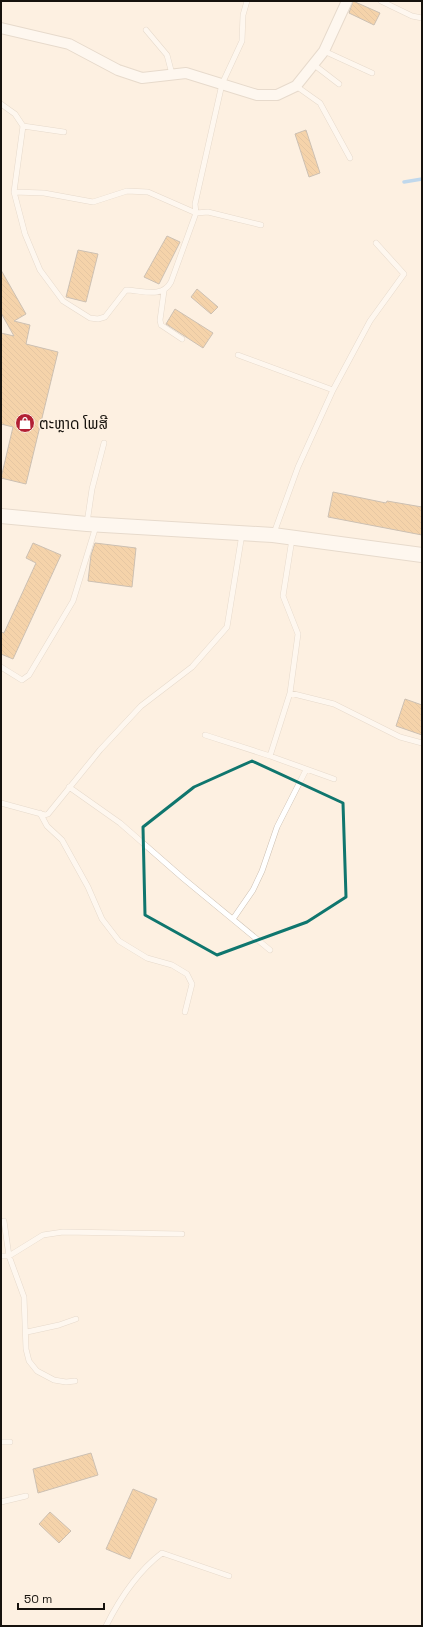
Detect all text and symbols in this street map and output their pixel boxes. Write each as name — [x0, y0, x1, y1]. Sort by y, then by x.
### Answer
shop icon: ຕະຫຼາດ ໂພສີ — [14, 412, 36, 434]
place label: ຕະຫຼາດ ໂພສີ — [39, 414, 109, 433]
scale bar — [18, 1585, 104, 1611]
text: 50 m — [24, 1591, 52, 1607]

